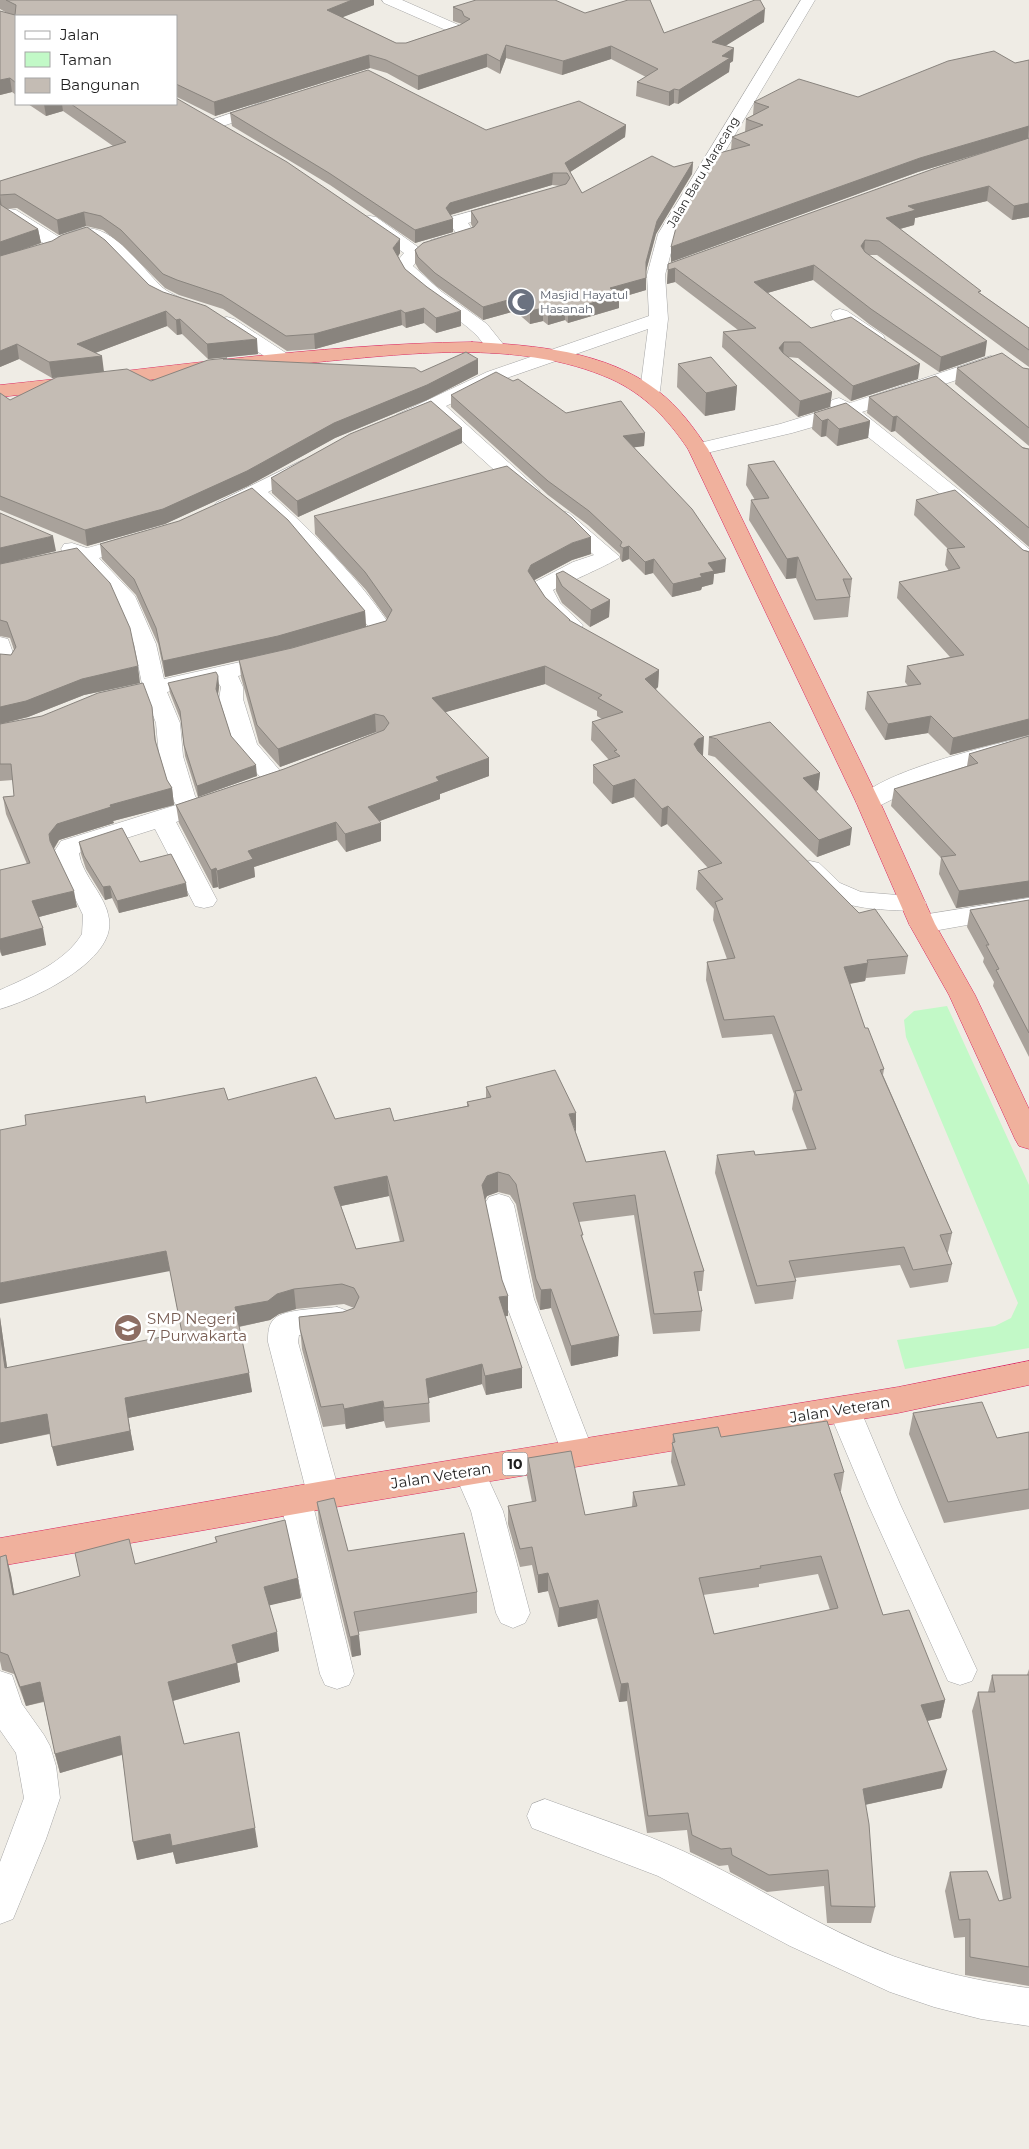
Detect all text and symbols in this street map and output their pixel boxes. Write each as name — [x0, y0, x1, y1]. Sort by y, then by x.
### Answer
legend — [15, 15, 178, 105]
text: Jalan — [59, 25, 99, 44]
text: Taman — [60, 50, 112, 69]
text: Bangunan — [60, 75, 140, 94]
street label: Jalan Baru Maracang — [663, 113, 742, 231]
mosque icon: Masjid Hayatul Hasanah — [506, 287, 536, 317]
place label: Masjid Hayatul Hasanah — [540, 287, 628, 316]
place label: SMP Negeri 7 Purwakarta — [147, 1309, 247, 1345]
school or university icon: SMP Negeri 7 Purwakarta — [113, 1313, 143, 1343]
street label: Jalan Veteran — [787, 1392, 891, 1427]
road number: 10 — [502, 1452, 528, 1476]
street label: Jalan Veteran — [388, 1458, 492, 1493]

